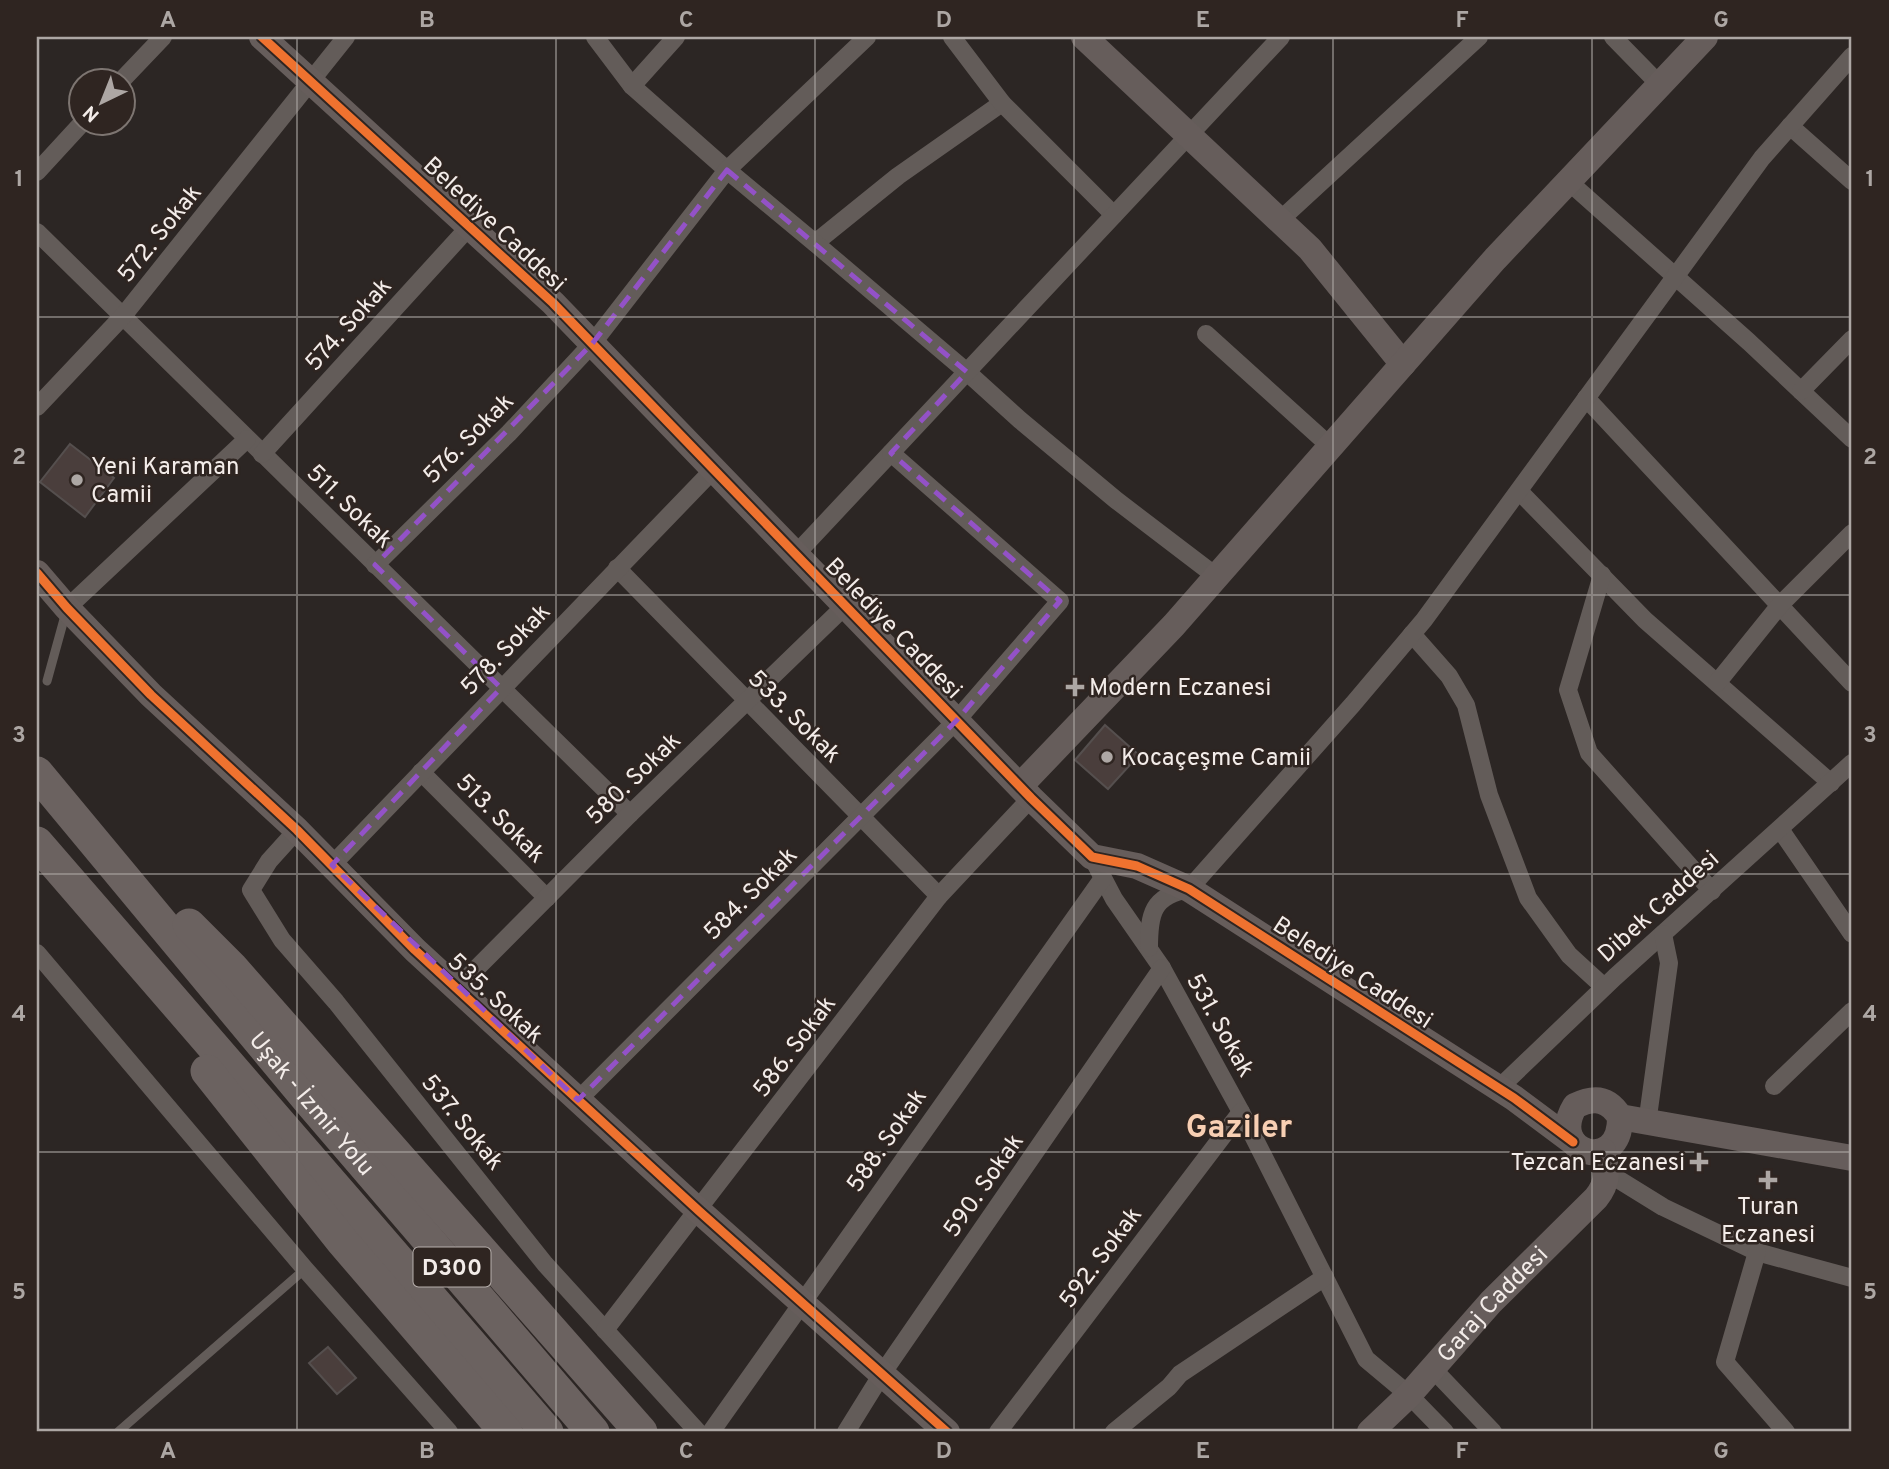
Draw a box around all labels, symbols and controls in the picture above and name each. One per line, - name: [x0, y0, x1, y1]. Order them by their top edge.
- text: A: [160, 7, 176, 36]
- text: B: [419, 7, 435, 36]
- text: C: [679, 7, 693, 36]
- text: D: [936, 7, 952, 36]
- text: E: [1196, 7, 1210, 36]
- text: F: [1455, 7, 1469, 36]
- text: G: [1713, 7, 1729, 36]
- north arrow: [66, 66, 136, 136]
- text: N: [79, 100, 105, 126]
- street label: Belediye Caddesi: [416, 151, 571, 299]
- text: 1: [14, 166, 24, 195]
- text: 1: [1865, 166, 1875, 195]
- street label: 572. Sokak: [112, 179, 209, 289]
- street label: 574. Sokak: [300, 272, 399, 378]
- street label: 576. Sokak: [418, 388, 521, 491]
- text: 2: [12, 444, 26, 473]
- text: 2: [1863, 444, 1877, 473]
- place label: Yeni Karaman Camii: [91, 453, 240, 511]
- street label: 511. Sokak: [299, 459, 398, 556]
- marker: Yeni Karaman Camii: [69, 472, 85, 488]
- street label: Belediye Caddesi: [818, 553, 968, 706]
- street label: 578. Sokak: [455, 598, 558, 703]
- street label: 533. Sokak: [741, 665, 846, 770]
- place label: Modern Eczanesi: [1089, 674, 1271, 704]
- marker: Modern Eczanesi: [1067, 679, 1083, 695]
- text: 3: [12, 722, 26, 751]
- text: 3: [1863, 722, 1877, 751]
- street label: 580. Sokak: [581, 727, 688, 832]
- place label: Kocaçeşme Camii: [1121, 744, 1311, 774]
- marker: Kocaçeşme Camii: [1099, 749, 1115, 765]
- street label: 513. Sokak: [449, 768, 551, 870]
- street label: 584. Sokak: [698, 841, 805, 948]
- street label: Dibek Caddesi: [1592, 845, 1726, 970]
- street label: Belediye Caddesi: [1266, 911, 1438, 1037]
- street label: 535. Sokak: [440, 948, 549, 1051]
- street label: 531. Sokak: [1178, 969, 1260, 1083]
- street label: 586. Sokak: [748, 990, 844, 1104]
- text: 4: [12, 1001, 26, 1030]
- text: 4: [1863, 1001, 1877, 1030]
- street label: Uşak - İzmir Yolu: [241, 1027, 380, 1183]
- street label: 537. Sokak: [414, 1069, 509, 1177]
- street label: 588. Sokak: [841, 1083, 934, 1199]
- district label: Gaziler: [1186, 1109, 1292, 1149]
- street label: 590. Sokak: [938, 1128, 1031, 1244]
- place label: Tezcan Eczanesi: [1511, 1149, 1685, 1179]
- marker: Tezcan Eczanesi: [1691, 1154, 1707, 1170]
- marker: Turan Eczanesi: [1760, 1172, 1776, 1188]
- place label: Turan Eczanesi: [1721, 1193, 1815, 1251]
- street label: 592. Sokak: [1054, 1201, 1150, 1315]
- street label: Garaj Caddesi: [1431, 1241, 1555, 1370]
- road number: D300: [414, 1248, 490, 1286]
- text: 5: [12, 1279, 26, 1308]
- text: 5: [1863, 1279, 1877, 1308]
- text: A: [160, 1438, 176, 1467]
- text: B: [419, 1438, 435, 1467]
- text: C: [679, 1438, 693, 1467]
- text: D: [936, 1438, 952, 1467]
- text: E: [1196, 1438, 1210, 1467]
- text: F: [1455, 1438, 1469, 1467]
- text: G: [1713, 1438, 1729, 1467]

